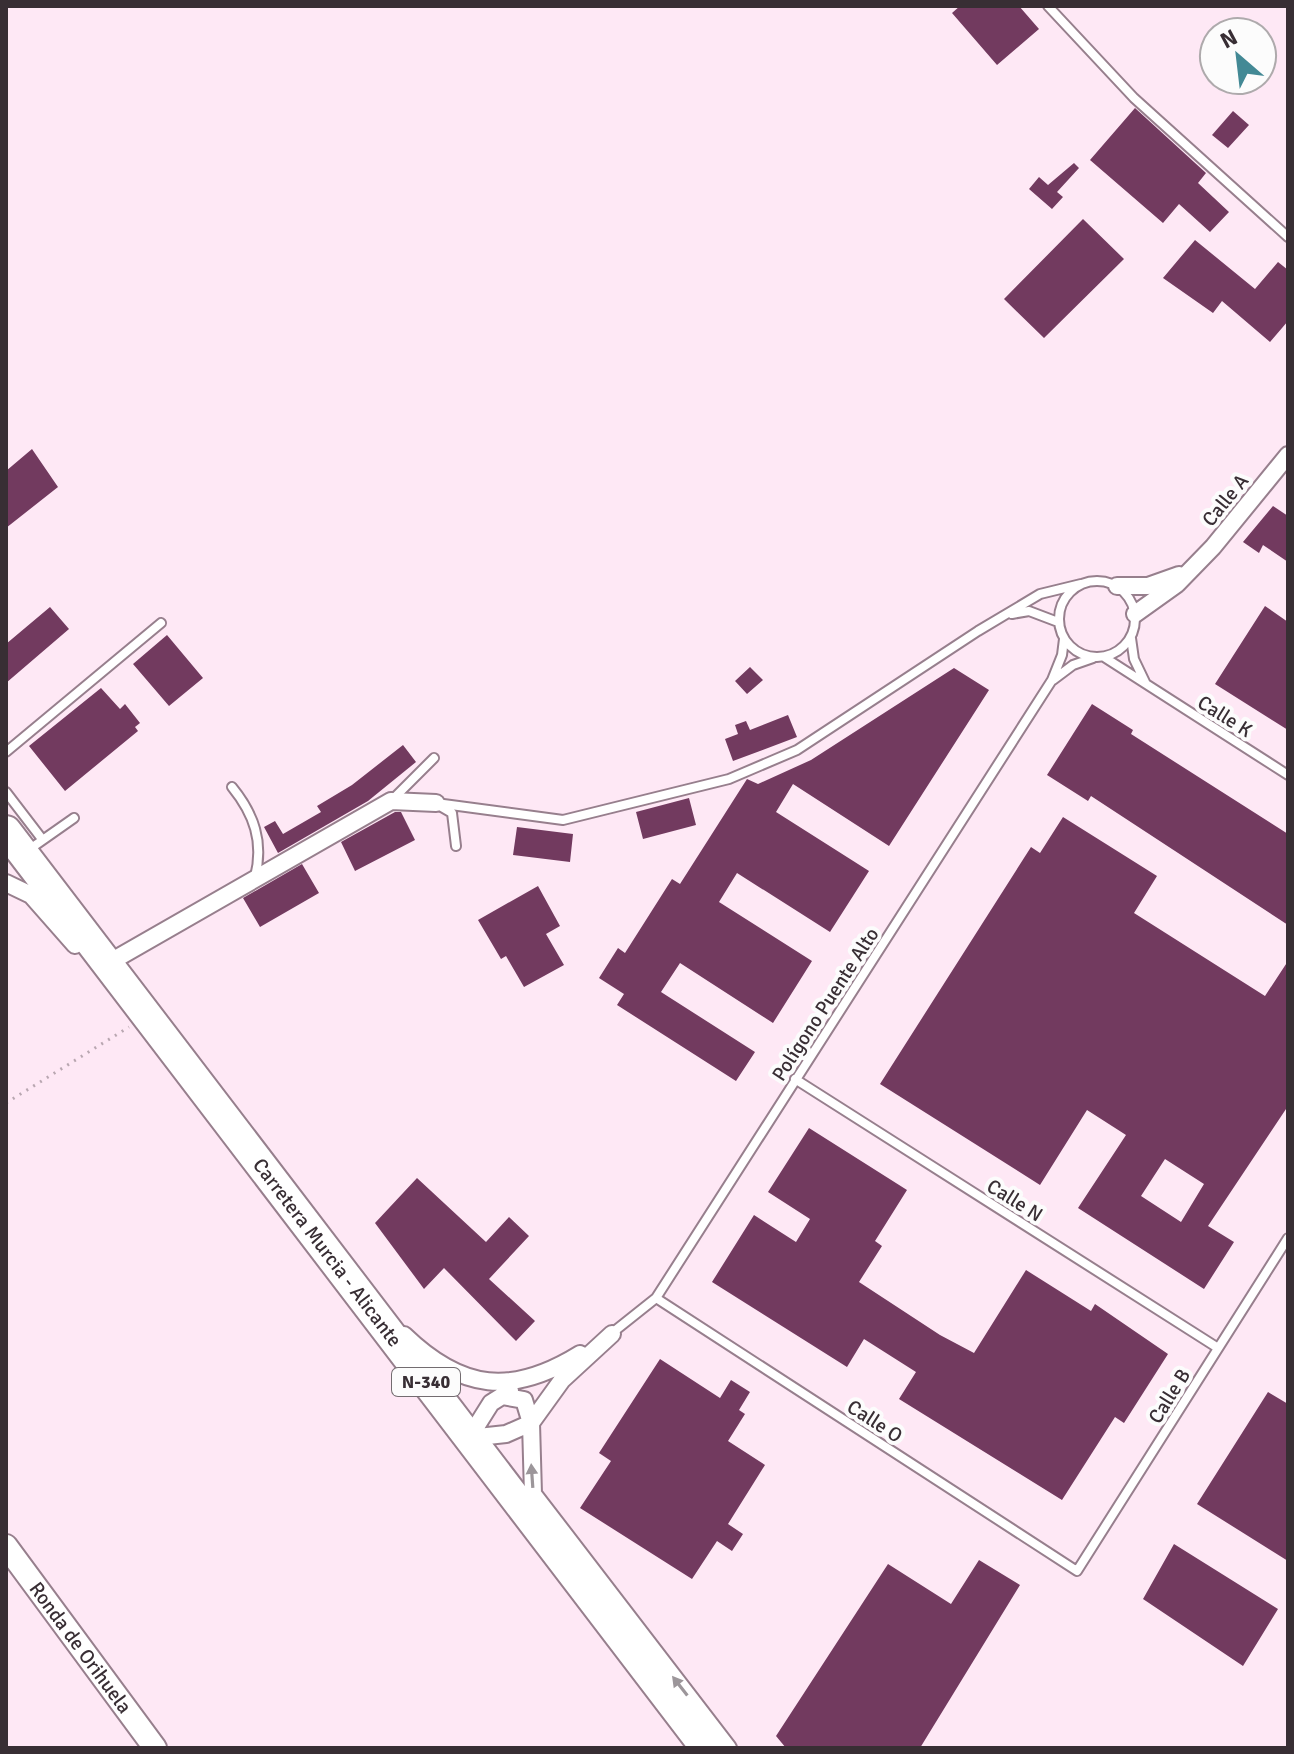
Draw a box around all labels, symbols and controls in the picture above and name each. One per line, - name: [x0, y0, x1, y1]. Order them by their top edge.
- north arrow: [1198, 16, 1278, 96]
- text: N: [1216, 23, 1242, 54]
- street label: Calle A: [1197, 469, 1254, 532]
- street label: Calle K: [1193, 690, 1257, 743]
- street label: Polígono Puente Alto: [766, 923, 884, 1086]
- street label: Carretera Murcia - Alicante: [247, 1153, 407, 1352]
- street label: Calle N: [982, 1174, 1047, 1227]
- street label: Calle B: [1143, 1364, 1196, 1428]
- road number: N-340: [392, 1368, 460, 1396]
- street label: Calle O: [842, 1394, 907, 1449]
- one-way arrow: [525, 1463, 538, 1488]
- street label: Ronda de Orihuela: [24, 1577, 137, 1718]
- one-way arrow: [673, 1676, 689, 1696]

